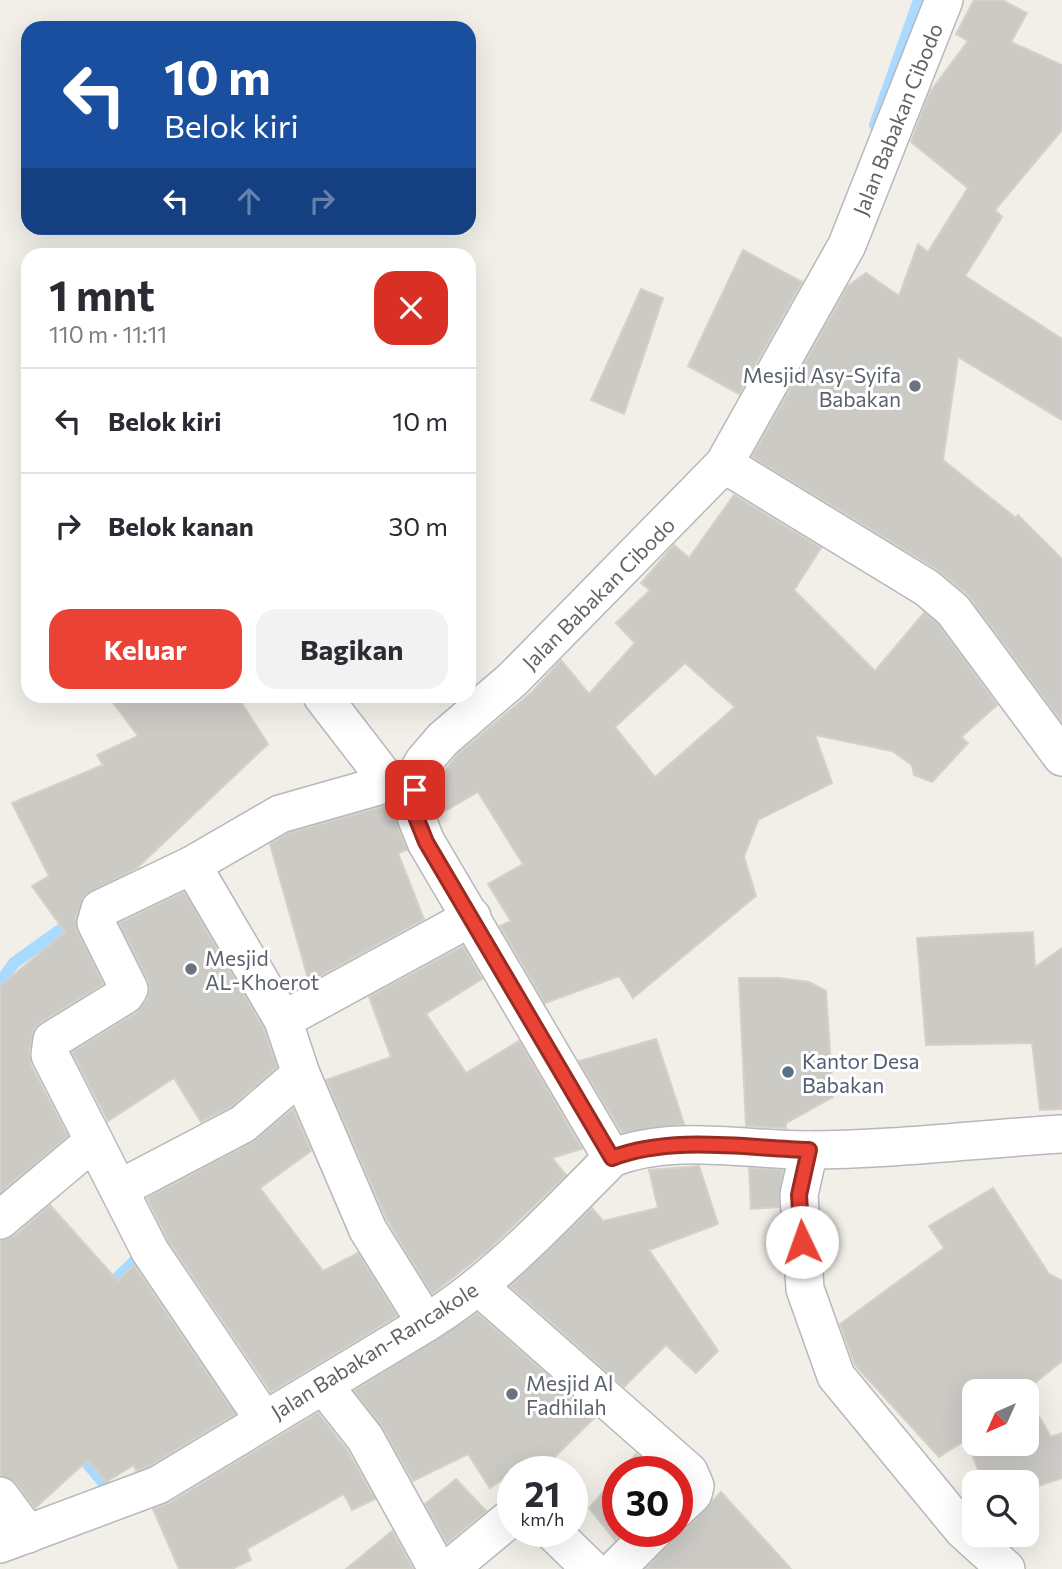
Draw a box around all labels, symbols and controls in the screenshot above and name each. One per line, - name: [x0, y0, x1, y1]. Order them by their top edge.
- street label: Jalan Babakan Cibodo: [847, 19, 947, 219]
- text: 10 m: [164, 45, 271, 105]
- icon: left: [49, 49, 140, 140]
- text: Belok kiri: [164, 105, 299, 145]
- icon: left: [157, 182, 195, 220]
- icon: ahead: [230, 182, 268, 220]
- icon: right: [303, 182, 341, 220]
- text: 1 mnt: [49, 268, 155, 320]
- button: close: [374, 271, 448, 345]
- text: 110 m · 11:11: [49, 320, 167, 348]
- place label: Mesjid Asy-Syifa Babakan: [743, 362, 901, 411]
- marker: Mesjid Asy-Syifa Babakan: [907, 378, 923, 394]
- icon: left: [49, 402, 87, 440]
- text: Belok kiri: [108, 405, 222, 436]
- text: 10 m: [392, 405, 448, 436]
- icon: right: [49, 507, 87, 545]
- text: Belok kanan: [108, 510, 254, 541]
- text: 30 m: [389, 510, 448, 541]
- street label: Jalan Babakan Cibodo: [517, 512, 679, 674]
- button: Keluar: [49, 609, 242, 689]
- button: Bagikan: [256, 609, 448, 689]
- pin: [385, 760, 445, 820]
- icon: arrive: [396, 771, 434, 809]
- place label: Mesjid AL-Khoerot: [205, 945, 319, 994]
- marker: Mesjid AL-Khoerot: [183, 961, 199, 977]
- place label: Kantor Desa Babakan: [802, 1048, 920, 1097]
- marker: Kantor Desa Babakan: [780, 1064, 796, 1080]
- position arrow: [765, 1205, 839, 1279]
- street label: Jalan Babakan-Rancakole: [266, 1276, 482, 1424]
- place label: Mesjid Al Fadhilah: [526, 1370, 613, 1419]
- north arrow: [962, 1379, 1040, 1456]
- map controls: [962, 1379, 1039, 1547]
- marker: Mesjid Al Fadhilah: [504, 1386, 520, 1402]
- speed limit sign: 30: [602, 1456, 693, 1547]
- button: search: [962, 1470, 1039, 1547]
- text: 21: [525, 1471, 560, 1514]
- text: km/h: [521, 1508, 564, 1530]

